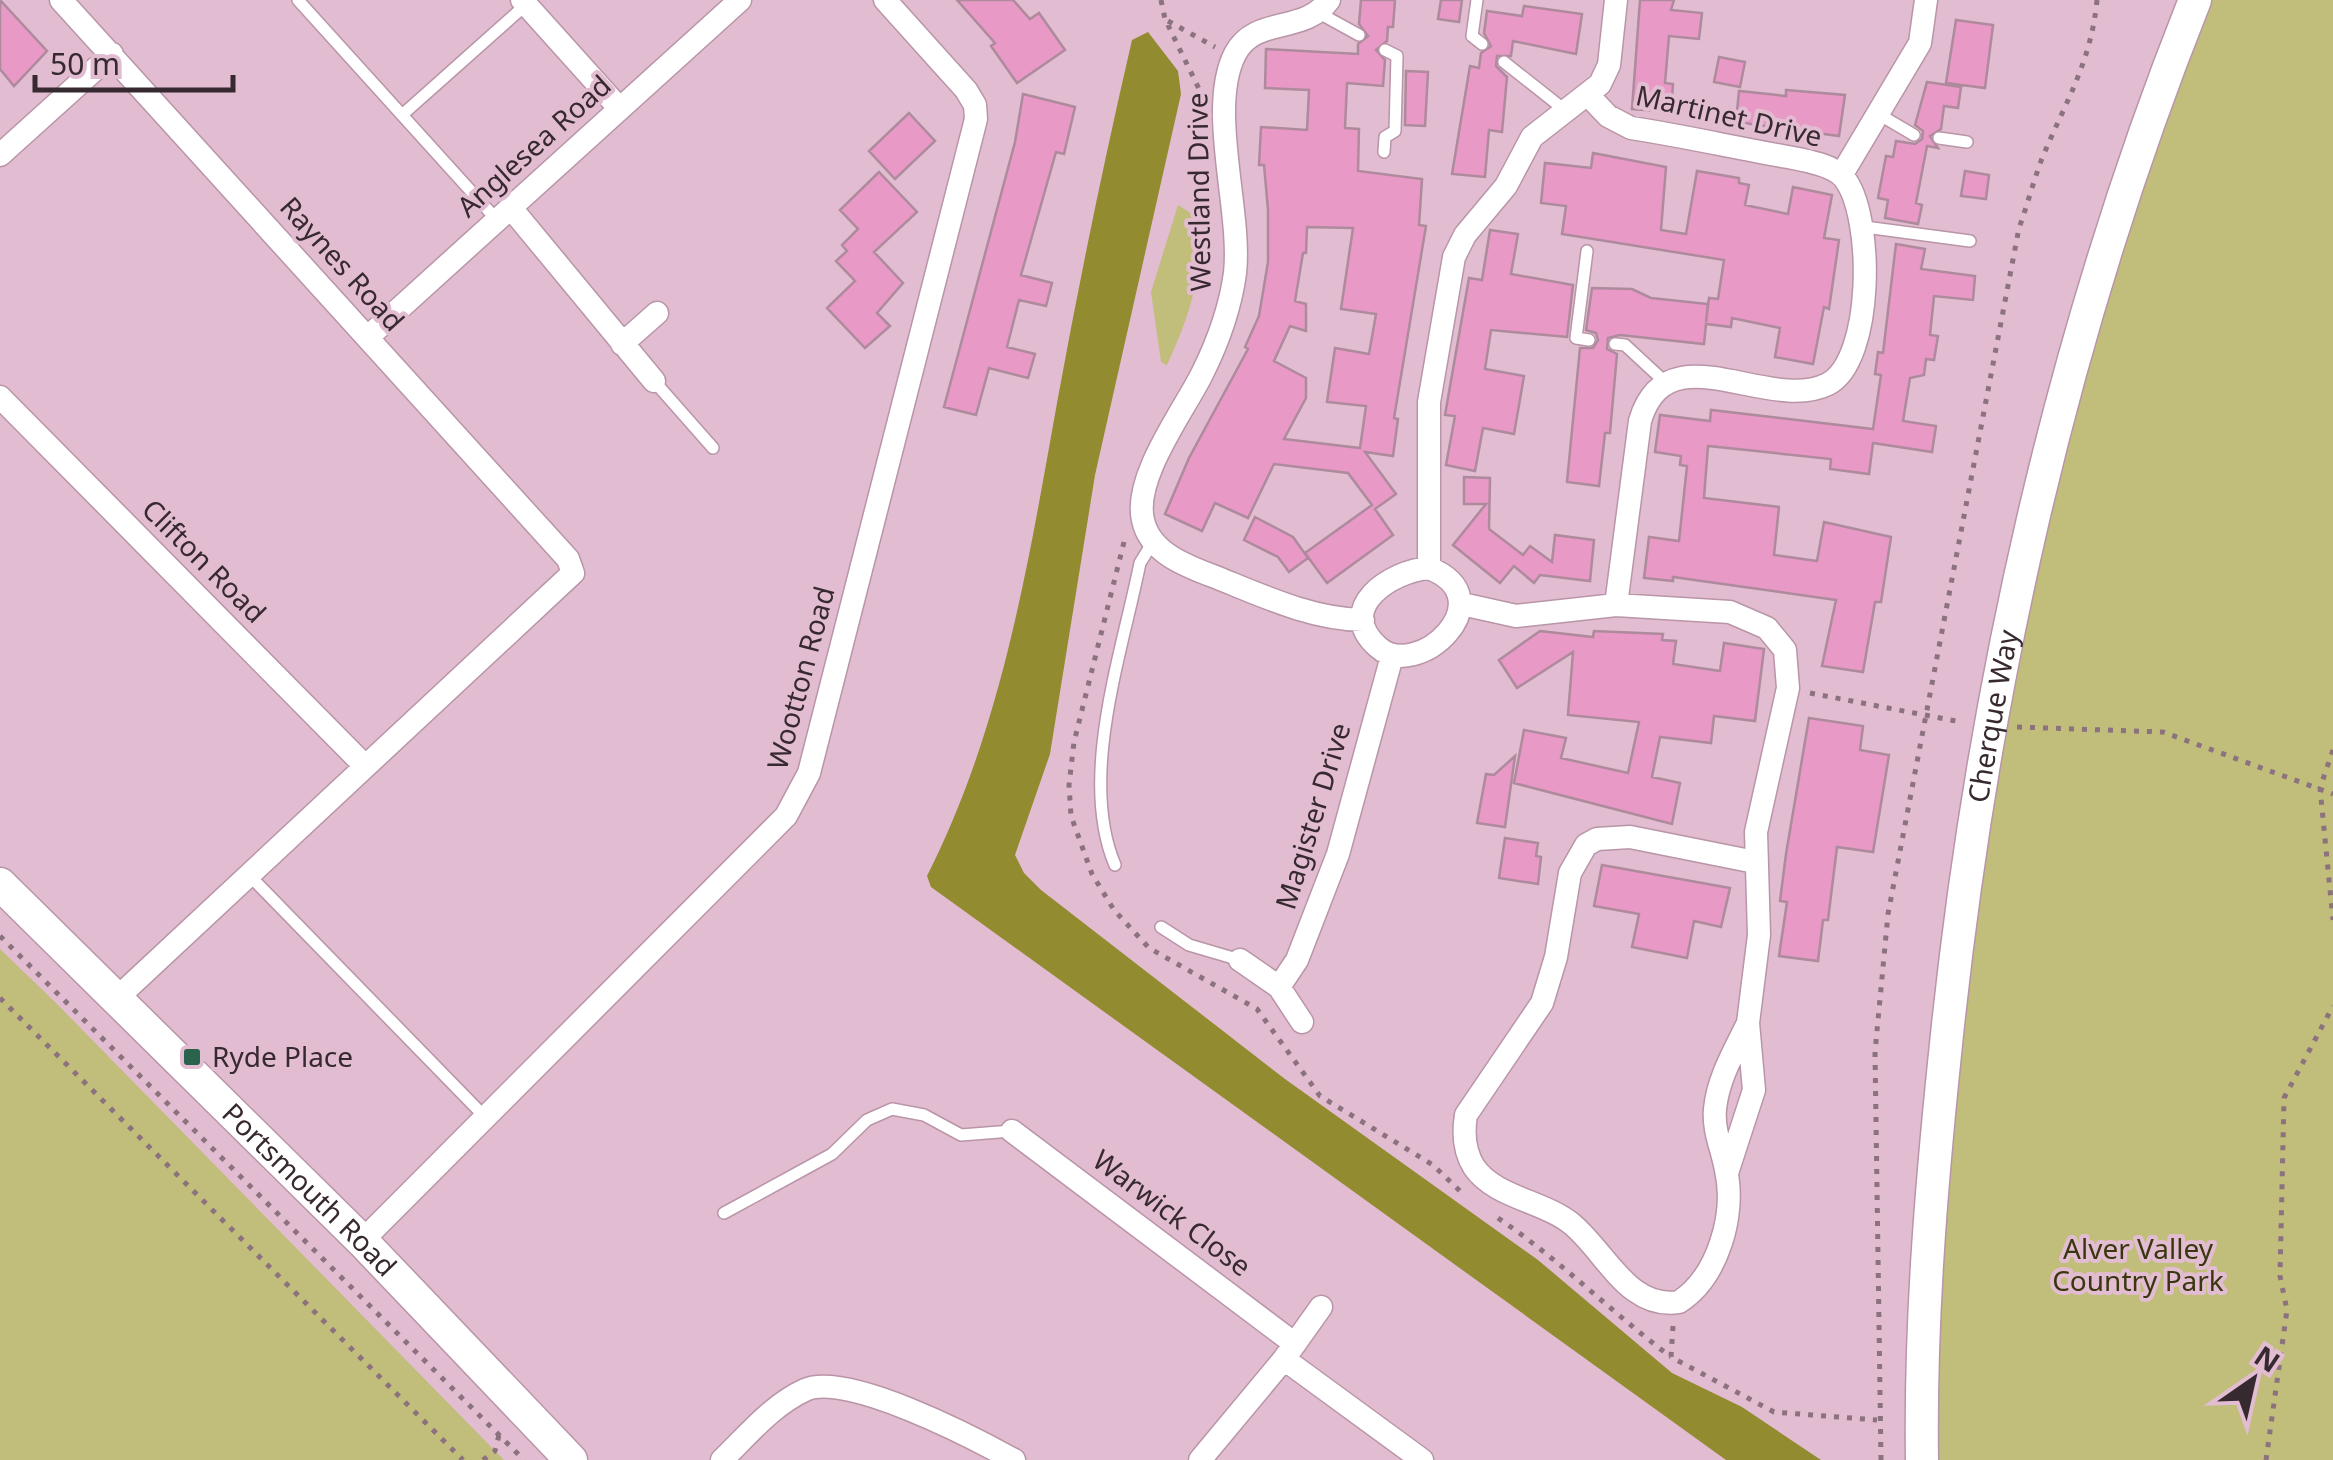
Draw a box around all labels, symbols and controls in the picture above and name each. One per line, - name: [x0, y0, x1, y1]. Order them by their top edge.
- scale bar: [35, 30, 232, 92]
- text: 50 m: [50, 43, 120, 84]
- street label: Anglesea Road: [448, 66, 618, 225]
- street label: Martinet Drive: [1633, 75, 1826, 155]
- street label: Westland Drive: [1177, 92, 1219, 292]
- street label: Raynes Road: [272, 188, 413, 339]
- street label: Clifton Road: [134, 490, 275, 631]
- street label: Wootton Road: [757, 582, 843, 774]
- street label: Cherque Way: [1958, 626, 2027, 805]
- street label: Magister Drive: [1266, 718, 1358, 914]
- place label: Ryde Place: [212, 1037, 353, 1075]
- marker: Ryde Place: [181, 1046, 203, 1068]
- street label: Portsmouth Road: [215, 1094, 406, 1284]
- street label: Warwick Close: [1086, 1140, 1259, 1284]
- park label: Alver Valley Country Park: [2052, 1229, 2224, 1299]
- north arrow: [2203, 1330, 2303, 1430]
- text: N: [2247, 1336, 2288, 1381]

